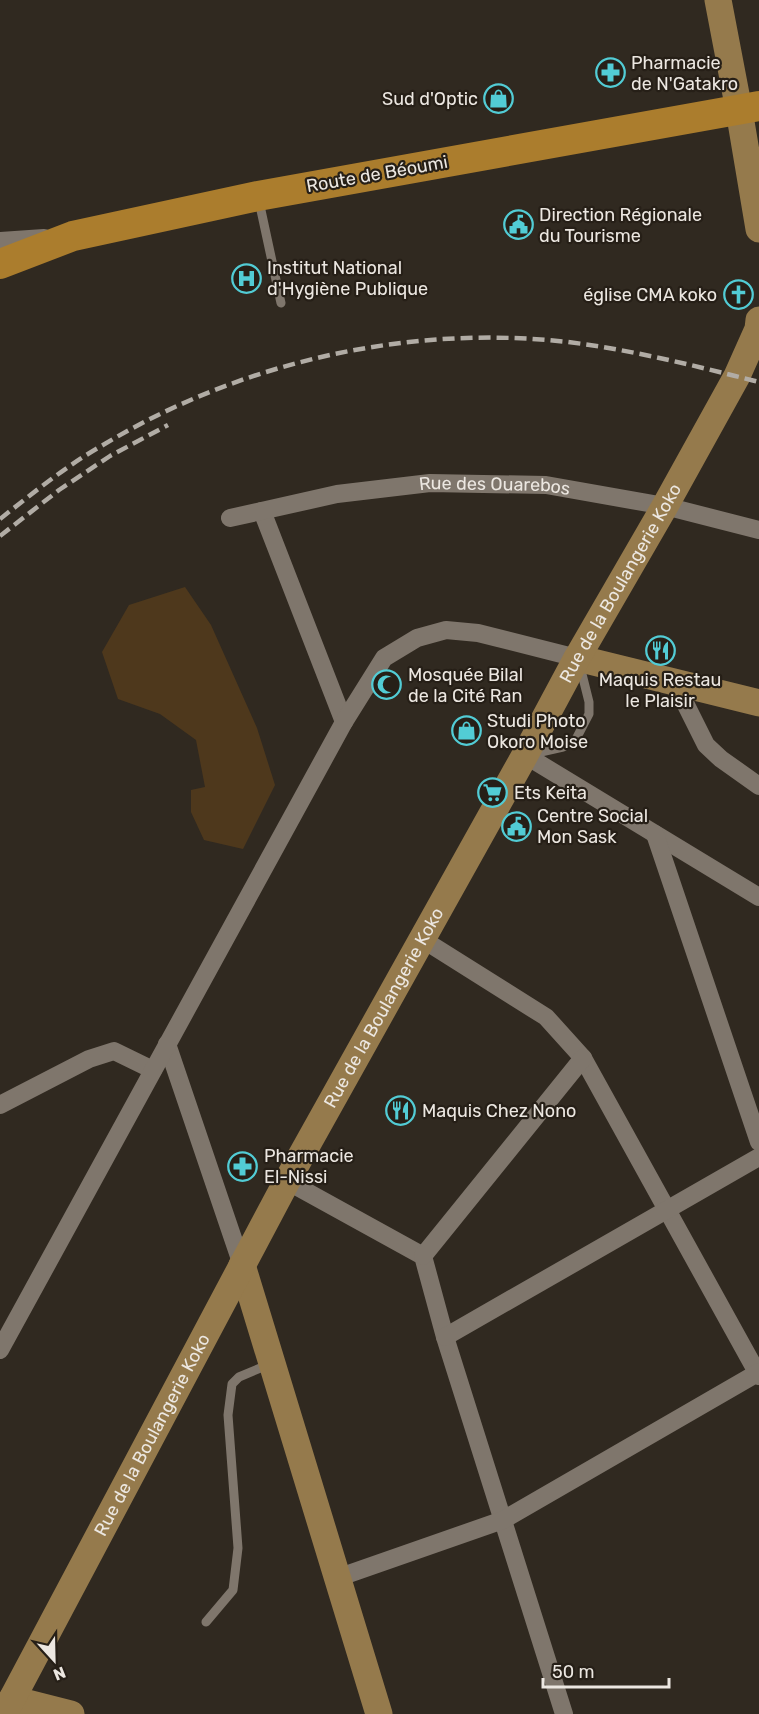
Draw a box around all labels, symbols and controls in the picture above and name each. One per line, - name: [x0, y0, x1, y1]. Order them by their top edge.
- place label: Pharmacie de N'Gatakro: [631, 52, 738, 95]
- pharmacy icon: Pharmacie de N'Gatakro: [594, 57, 626, 89]
- shop icon: Sud d'Optic: [483, 83, 515, 115]
- place label: Sud d'Optic: [382, 88, 478, 110]
- street label: Route de Béoumi: [305, 151, 449, 197]
- place label: Direction Régionale du Tourisme: [539, 204, 702, 247]
- public building icon: Direction Régionale du Tourisme: [502, 209, 534, 241]
- place label: Institut National d'Hygiène Publique: [267, 257, 428, 300]
- hospital icon: Institut National d'Hygiène Publique: [230, 262, 262, 294]
- church icon: église CMA koko: [722, 279, 754, 311]
- place label: église CMA koko: [583, 284, 717, 306]
- street label: Rue des Ouarebos: [418, 472, 572, 500]
- street label: Rue de la Boulangerie Koko: [555, 480, 686, 687]
- restaurant icon: Maquis Restau le Plaisir: [644, 635, 676, 667]
- place label: Mosquée Bilal de la Cité Ran: [408, 664, 523, 707]
- mosque icon: Mosquée Bilal de la Cité Ran: [371, 669, 403, 701]
- place label: Maquis Restau le Plaisir: [599, 669, 721, 712]
- place label: Studi Photo Okoro Moise: [487, 710, 588, 753]
- shop icon: Studi Photo Okoro Moise: [450, 715, 482, 747]
- supermarket icon: Ets Keita: [477, 777, 509, 809]
- place label: Ets Keita: [514, 782, 587, 804]
- place label: Centre Social Mon Sask: [537, 805, 648, 848]
- public building icon: Centre Social Mon Sask: [500, 810, 532, 842]
- street label: Rue de la Boulangerie Koko: [319, 904, 449, 1112]
- restaurant icon: Maquis Chez Nono: [385, 1095, 417, 1127]
- place label: Maquis Chez Nono: [422, 1100, 576, 1122]
- place label: Pharmacie El-Nissi: [264, 1145, 354, 1188]
- pharmacy icon: Pharmacie El-Nissi: [227, 1150, 259, 1182]
- street label: Rue de la Boulangerie Koko: [89, 1330, 215, 1540]
- north arrow: [24, 1630, 84, 1690]
- scale bar: [543, 1651, 669, 1689]
- text: 50 m: [552, 1661, 595, 1683]
- text: N: [51, 1662, 68, 1684]

